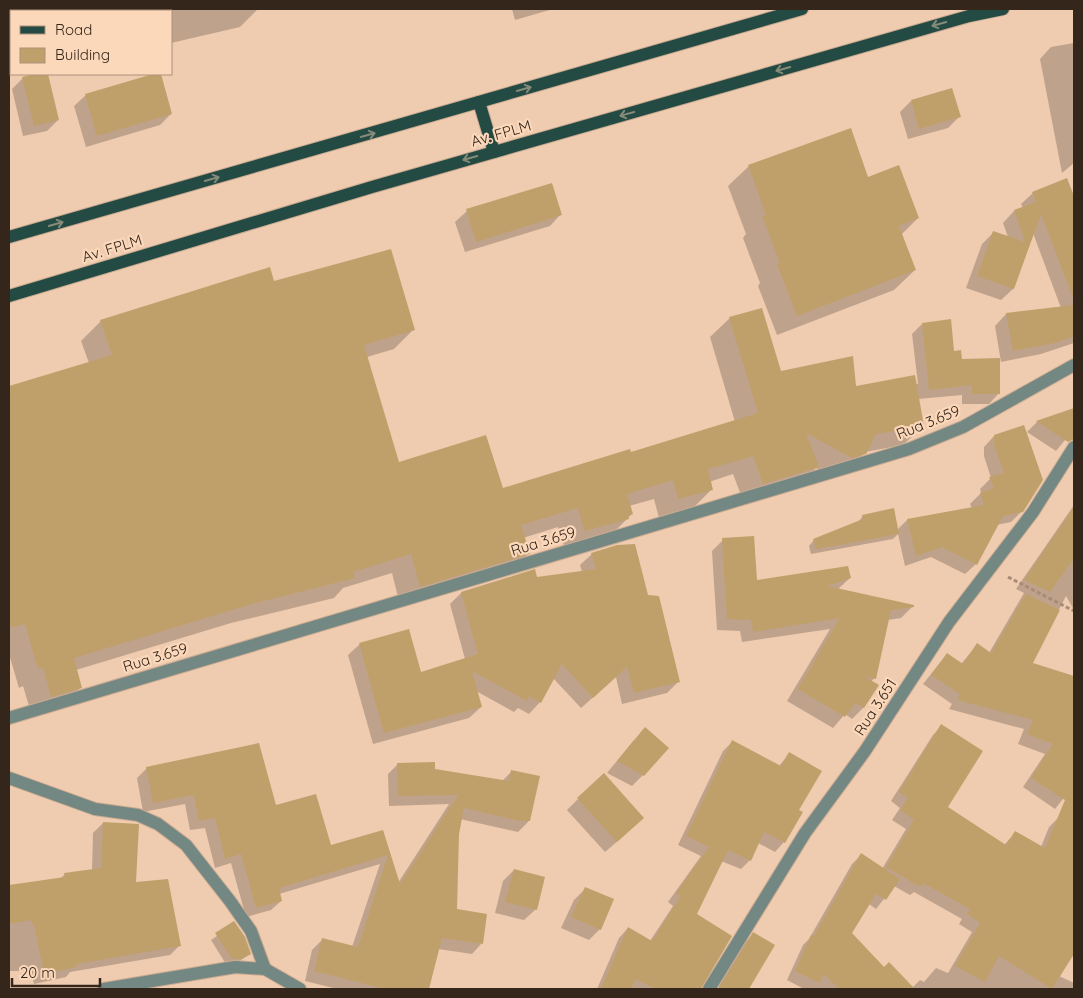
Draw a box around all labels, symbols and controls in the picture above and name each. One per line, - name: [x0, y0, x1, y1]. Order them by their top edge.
- legend: [10, 10, 172, 75]
- text: Road: [55, 20, 92, 39]
- one-way arrow: [931, 20, 947, 30]
- text: Building: [55, 45, 110, 64]
- one-way arrow: [775, 65, 791, 75]
- one-way arrow: [516, 84, 532, 94]
- one-way arrow: [619, 110, 635, 119]
- street label: Av. FPLM: [469, 115, 533, 151]
- one-way arrow: [360, 129, 376, 139]
- one-way arrow: [463, 154, 479, 164]
- one-way arrow: [203, 174, 219, 184]
- one-way arrow: [47, 218, 63, 228]
- street label: Av. FPLM: [80, 230, 144, 266]
- street label: Rua 3.659: [893, 401, 963, 443]
- street label: Rua 3.659: [508, 522, 578, 560]
- street label: Rua 3.659: [120, 638, 190, 676]
- street label: Rua 3.651: [850, 675, 900, 739]
- scale bar: [12, 956, 100, 988]
- text: 20 m: [20, 963, 55, 982]

